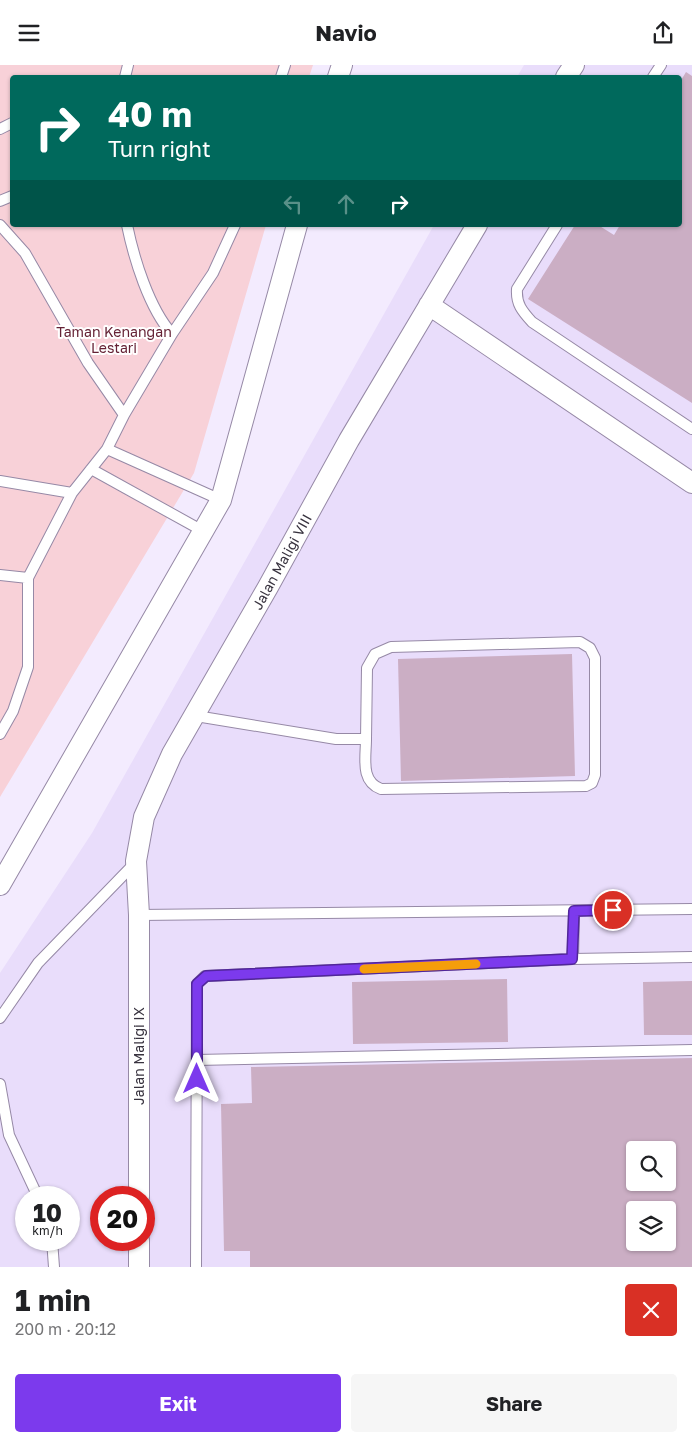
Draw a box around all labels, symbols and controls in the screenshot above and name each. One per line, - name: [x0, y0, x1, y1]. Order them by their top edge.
- icon: menu: [15, 19, 43, 47]
- text: Navio: [315, 19, 377, 46]
- icon: share: [649, 19, 677, 47]
- text: 40 m: [108, 93, 192, 135]
- icon: right: [25, 95, 90, 160]
- text: Turn right: [108, 135, 211, 162]
- icon: left: [279, 190, 307, 218]
- icon: ahead: [332, 190, 360, 218]
- icon: right: [385, 190, 413, 218]
- park label: Taman Kenangan Lestari: [56, 323, 172, 356]
- street label: Jalan Maligi VIII: [248, 511, 315, 613]
- pin: [592, 889, 634, 931]
- icon: arrive: [599, 896, 627, 924]
- street label: Jalan Maligi IX: [130, 1007, 147, 1105]
- position arrow: [170, 1052, 222, 1104]
- map controls: [626, 1141, 676, 1251]
- button: search: [626, 1141, 676, 1191]
- speed limit sign: 20: [90, 1186, 155, 1251]
- text: 10: [33, 1197, 62, 1228]
- button: layers: [626, 1201, 676, 1251]
- text: km/h: [32, 1223, 63, 1238]
- text: 1 min: [15, 1282, 91, 1318]
- button: close: [625, 1284, 677, 1336]
- text: 200 m · 20:12: [15, 1319, 116, 1339]
- button: Exit: [15, 1374, 341, 1432]
- button: Share: [351, 1374, 677, 1432]

